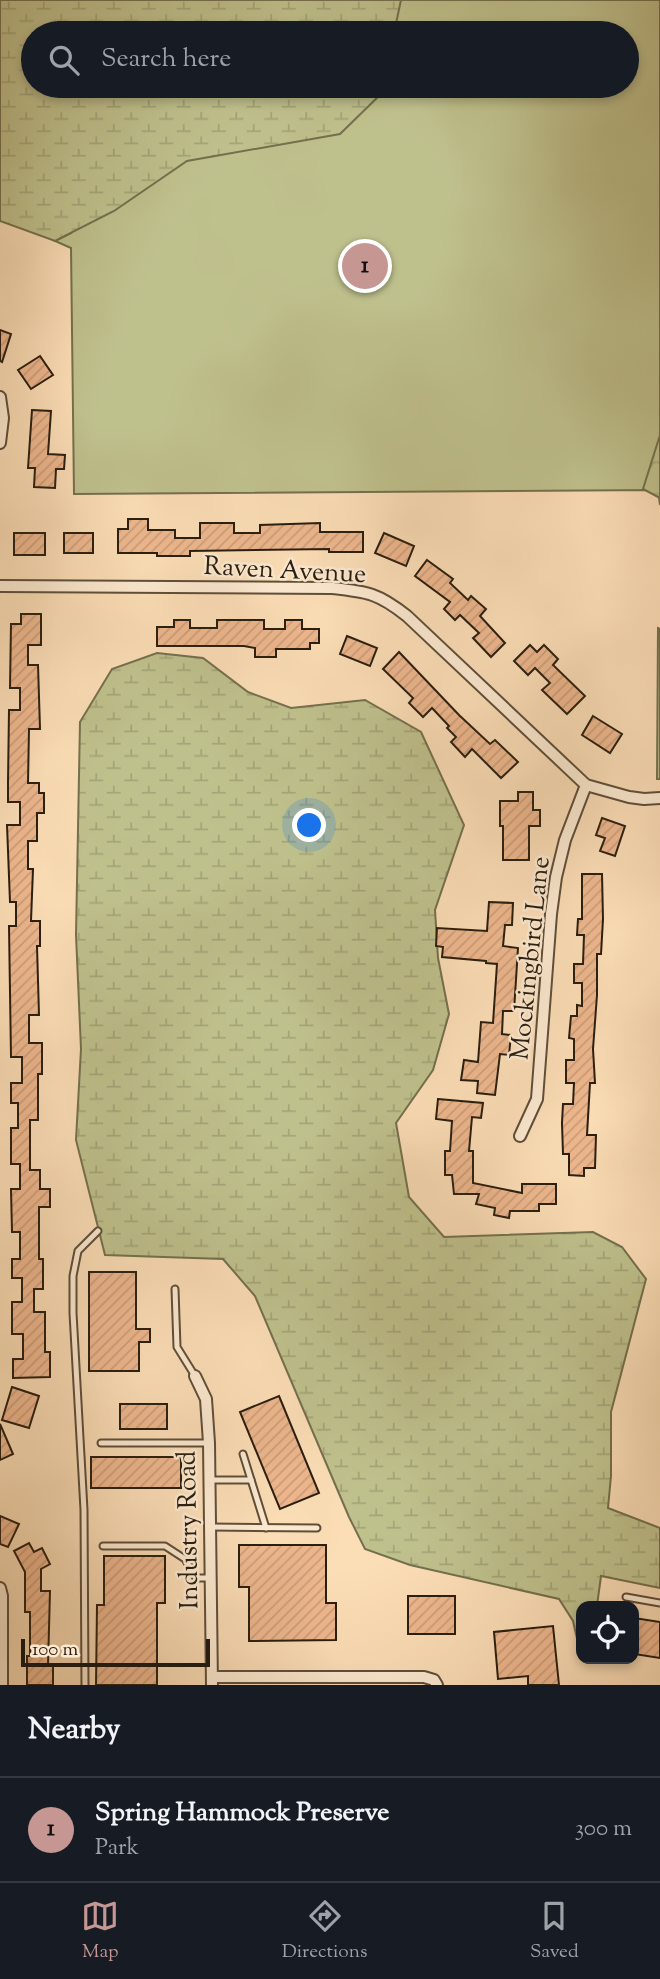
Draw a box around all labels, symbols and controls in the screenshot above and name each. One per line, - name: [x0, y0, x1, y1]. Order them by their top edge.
- search box: [21, 21, 639, 98]
- icon: search: [45, 41, 83, 79]
- text: Search here: [101, 41, 231, 78]
- pin: 1: [342, 240, 388, 292]
- street label: Raven Avenue: [202, 549, 367, 594]
- your location: [292, 808, 326, 842]
- street label: Mockingbird Lane: [502, 854, 561, 1062]
- street label: Industry Road: [170, 1450, 209, 1610]
- map controls: [576, 1601, 639, 1664]
- button: locate: [576, 1601, 639, 1664]
- scale bar: [21, 1636, 210, 1668]
- text: 100 m: [32, 1637, 78, 1664]
- text: Nearby: [28, 1709, 120, 1752]
- text: Spring Hammock Preserve: [95, 1795, 389, 1832]
- text: 1: [47, 1813, 55, 1846]
- text: 300 m: [575, 1813, 632, 1846]
- text: Park: [95, 1832, 139, 1865]
- tab: Map: [81, 1897, 119, 1966]
- tab: Directions: [282, 1897, 367, 1966]
- tab: Saved: [530, 1897, 579, 1966]

